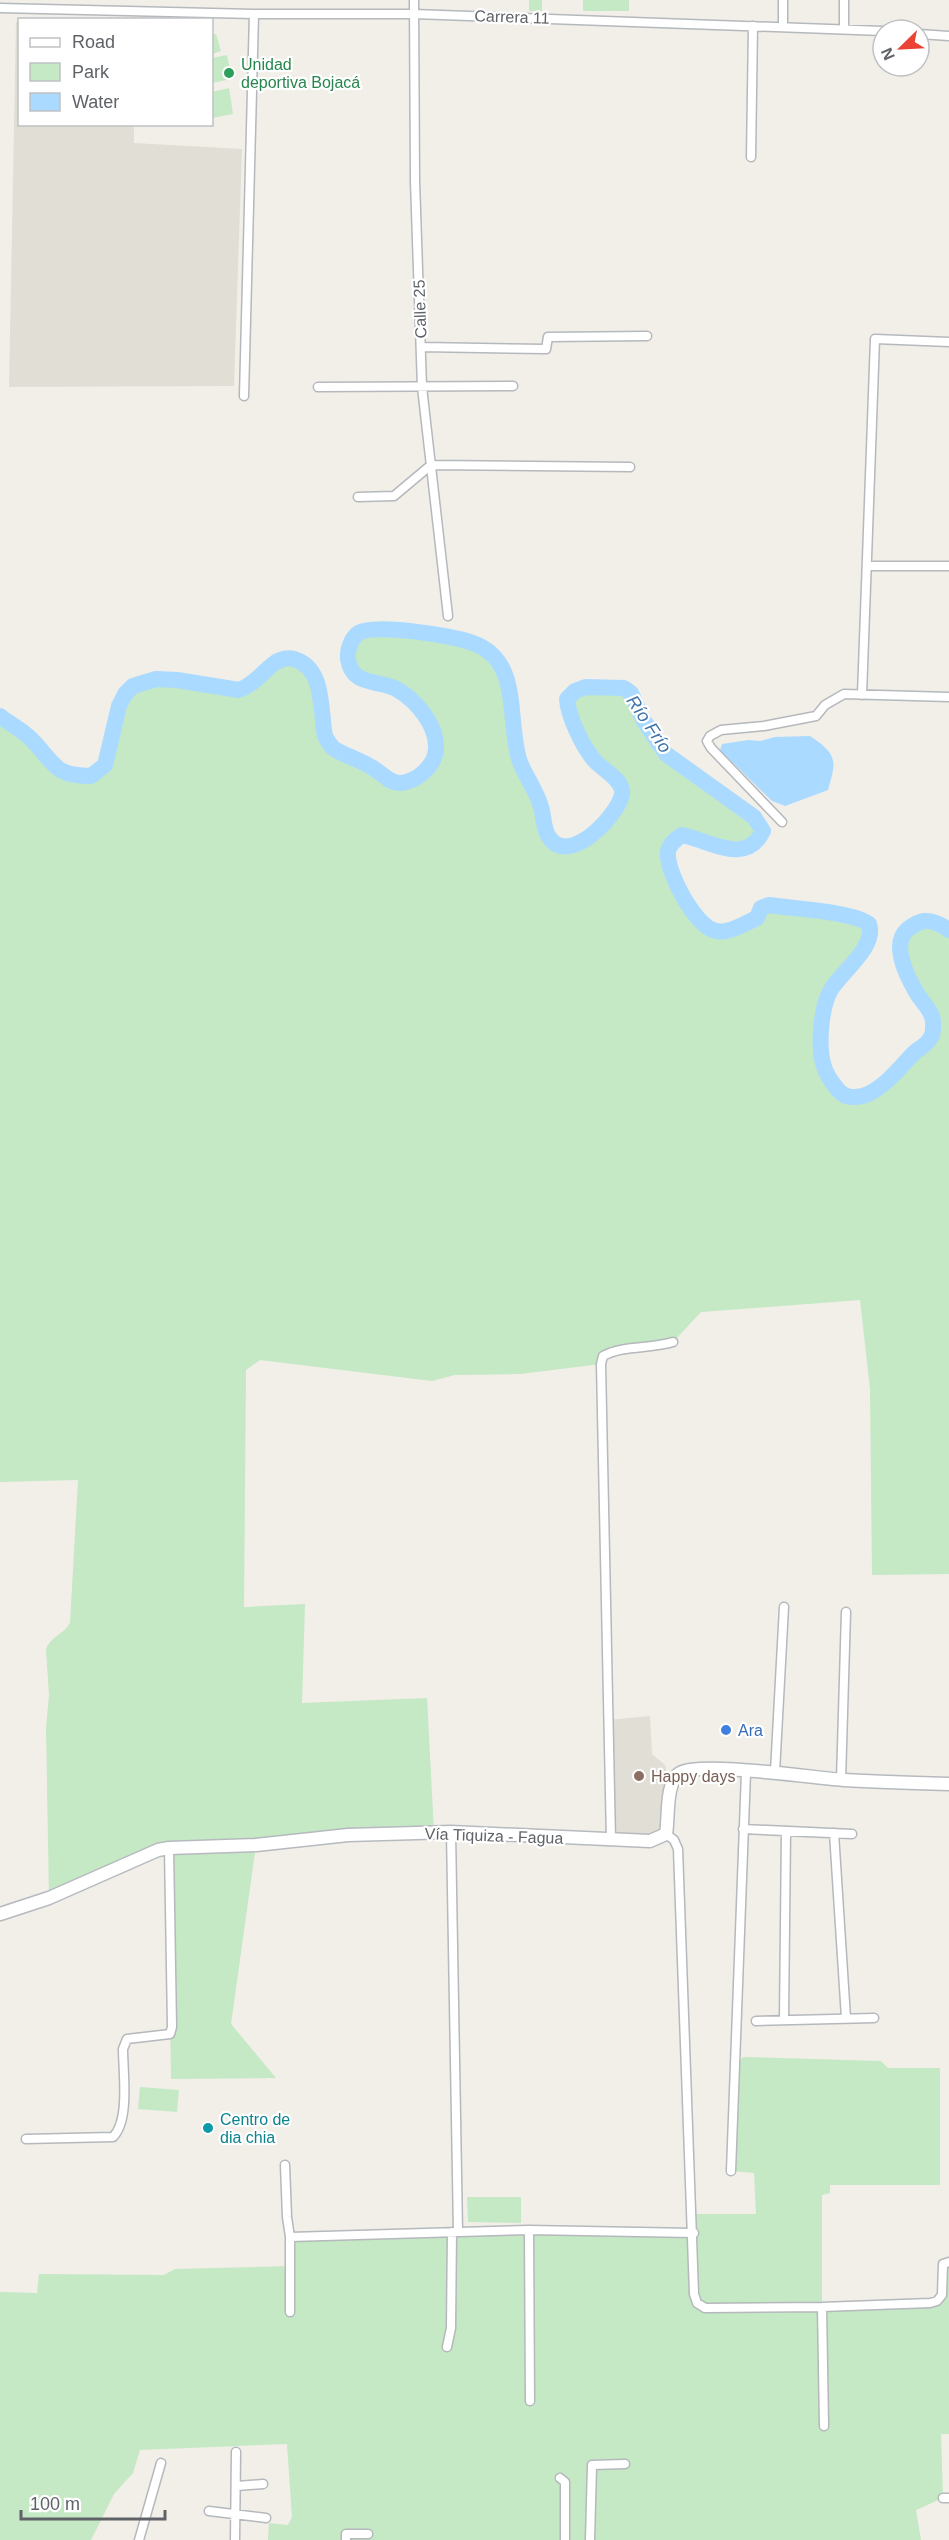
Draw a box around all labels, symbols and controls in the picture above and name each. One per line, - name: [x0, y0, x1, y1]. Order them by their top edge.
- street label: Carrera 11: [474, 7, 550, 27]
- legend: [18, 18, 213, 126]
- north arrow: [871, 18, 931, 78]
- text: Road: [72, 32, 115, 52]
- text: N: [878, 45, 898, 63]
- place label: Unidad deportiva Bojacá: [241, 56, 360, 91]
- text: Park: [72, 62, 110, 82]
- marker: Unidad deportiva Bojacá: [222, 66, 236, 80]
- text: Water: [72, 92, 119, 112]
- street label: Calle 25: [410, 279, 430, 339]
- water label: Río Frío: [623, 691, 675, 757]
- place label: Ara: [738, 1722, 763, 1739]
- marker: Ara: [719, 1723, 733, 1737]
- place label: Happy days: [651, 1768, 736, 1785]
- marker: Happy days: [632, 1769, 646, 1783]
- street label: Vía Tiquiza - Fagua: [424, 1825, 564, 1847]
- place label: Centro de dia chia: [220, 2111, 290, 2146]
- marker: Centro de dia chia: [201, 2121, 215, 2135]
- scale bar: [21, 2483, 165, 2521]
- text: 100 m: [30, 2494, 80, 2514]

